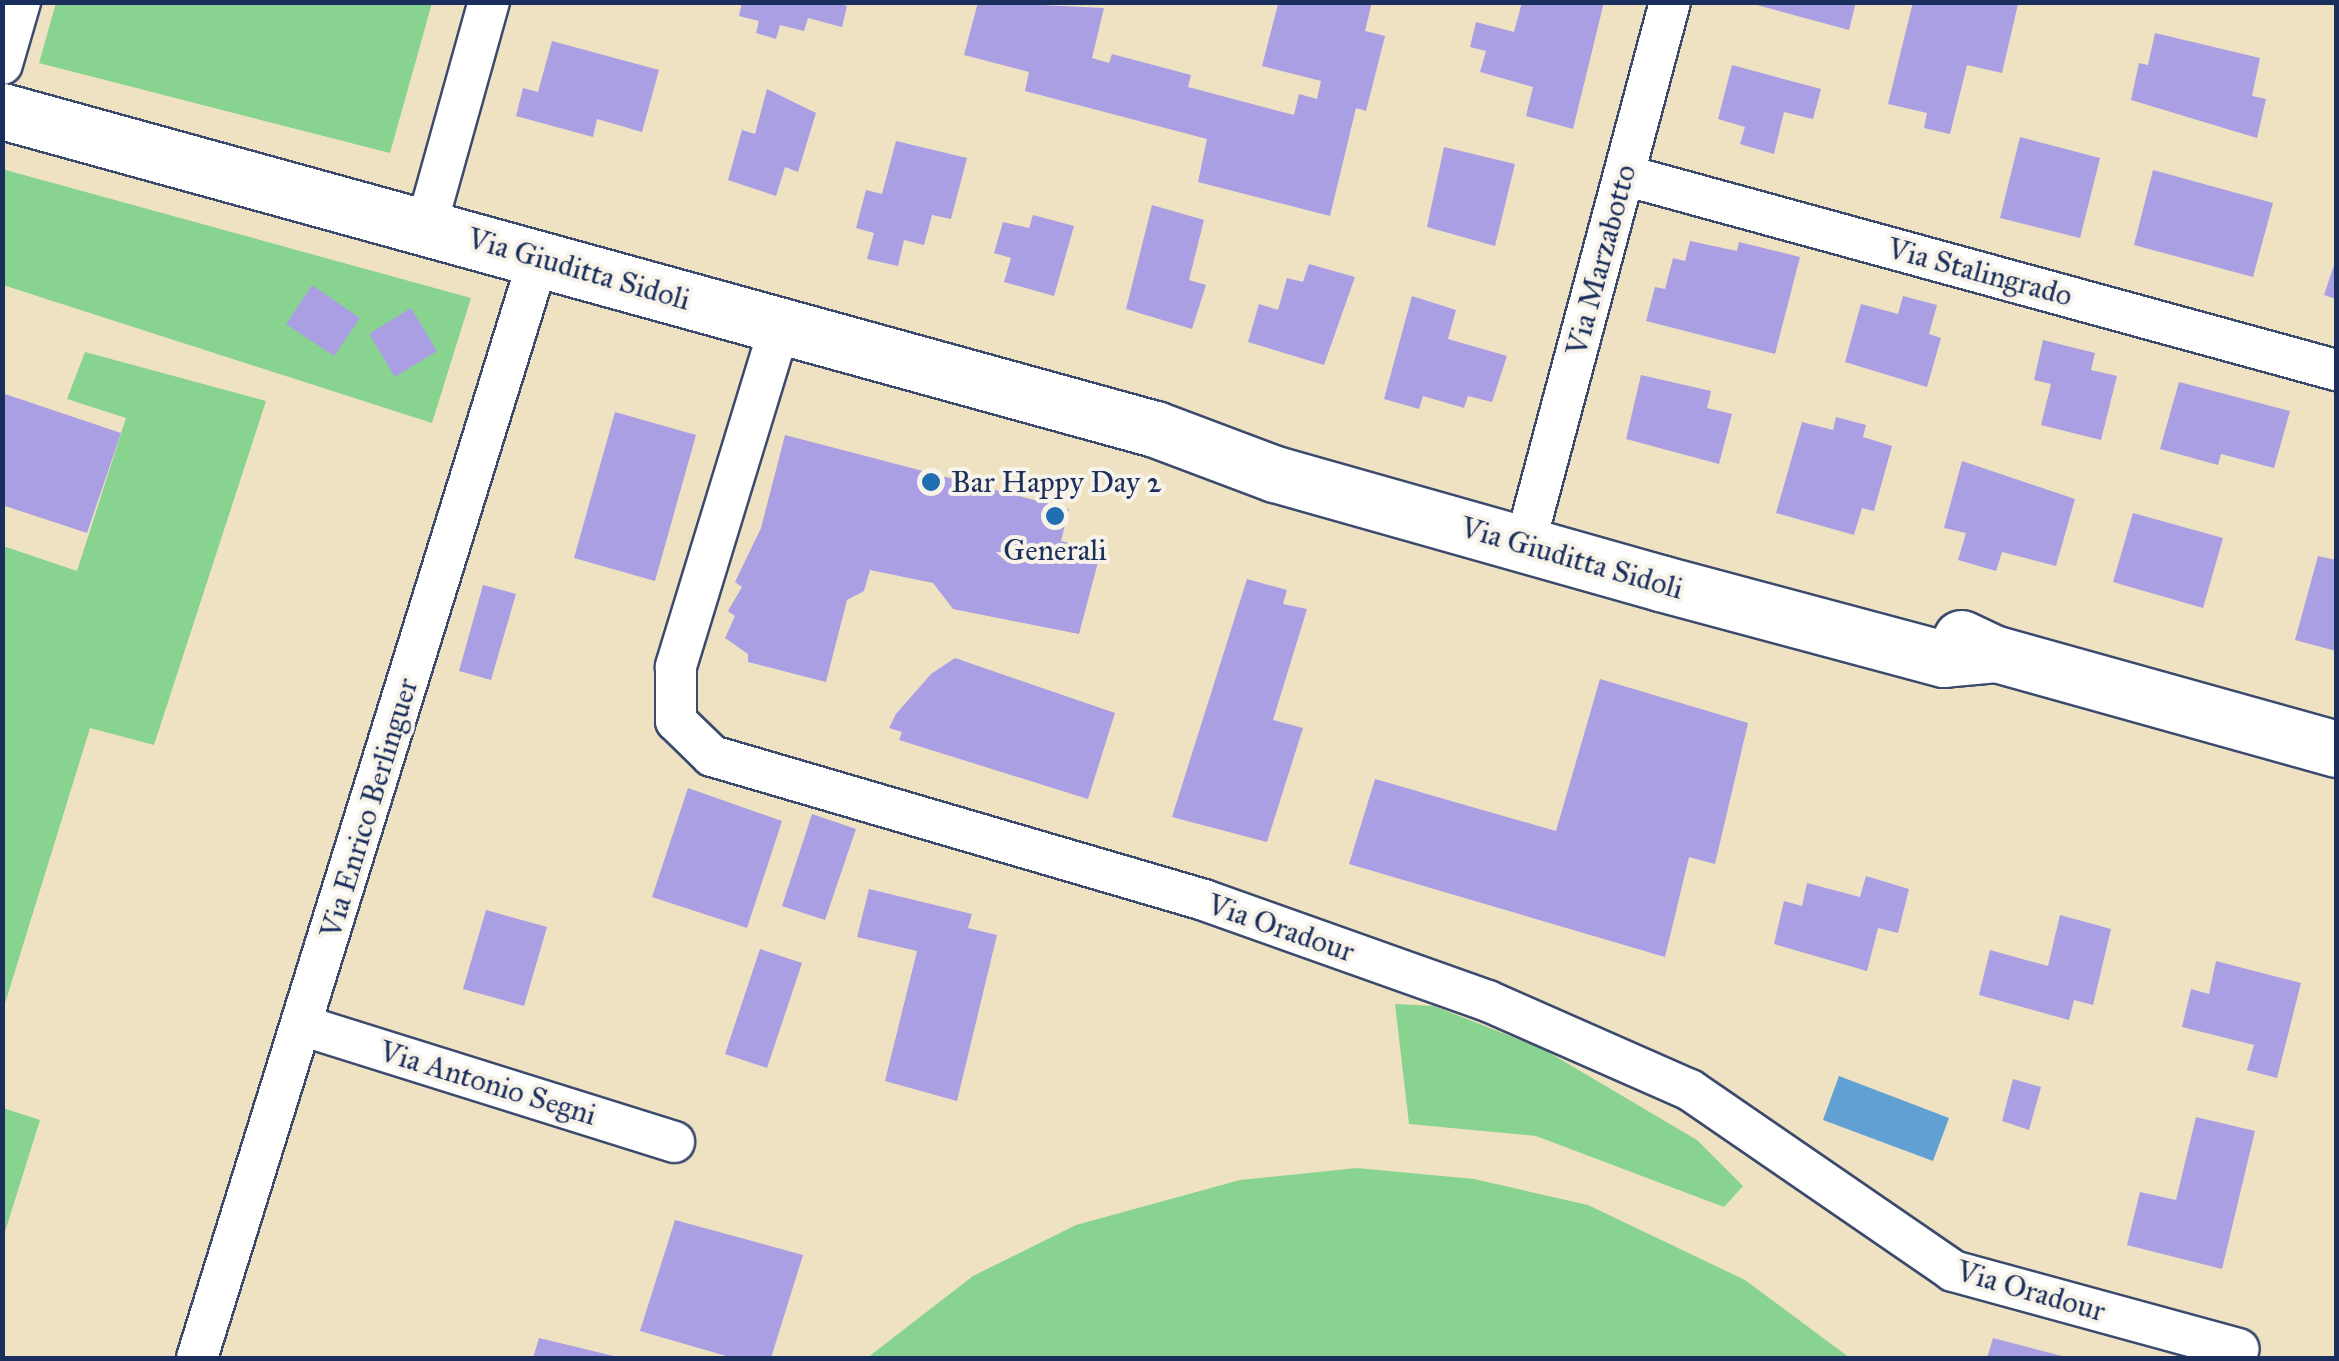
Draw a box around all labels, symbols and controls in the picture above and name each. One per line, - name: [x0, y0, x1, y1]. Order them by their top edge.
- street label: Via Marzabotto: [1558, 161, 1644, 359]
- street label: Via Giuditta Sidoli: [464, 220, 694, 318]
- street label: Via Stalingrado: [1884, 230, 2076, 314]
- place label: Bar Happy Day 2: [951, 464, 1161, 500]
- marker: Bar Happy Day 2: [920, 471, 942, 493]
- marker: Generali: [1044, 505, 1066, 527]
- street label: Via Giuditta Sidoli: [1457, 509, 1687, 607]
- place label: Generali: [1003, 532, 1107, 568]
- street label: Via Enrico Berlinguer: [312, 674, 426, 942]
- street label: Via Oradour: [1203, 886, 1359, 970]
- street label: Via Antonio Segni: [375, 1033, 601, 1133]
- street label: Via Oradour: [1953, 1253, 2109, 1329]

